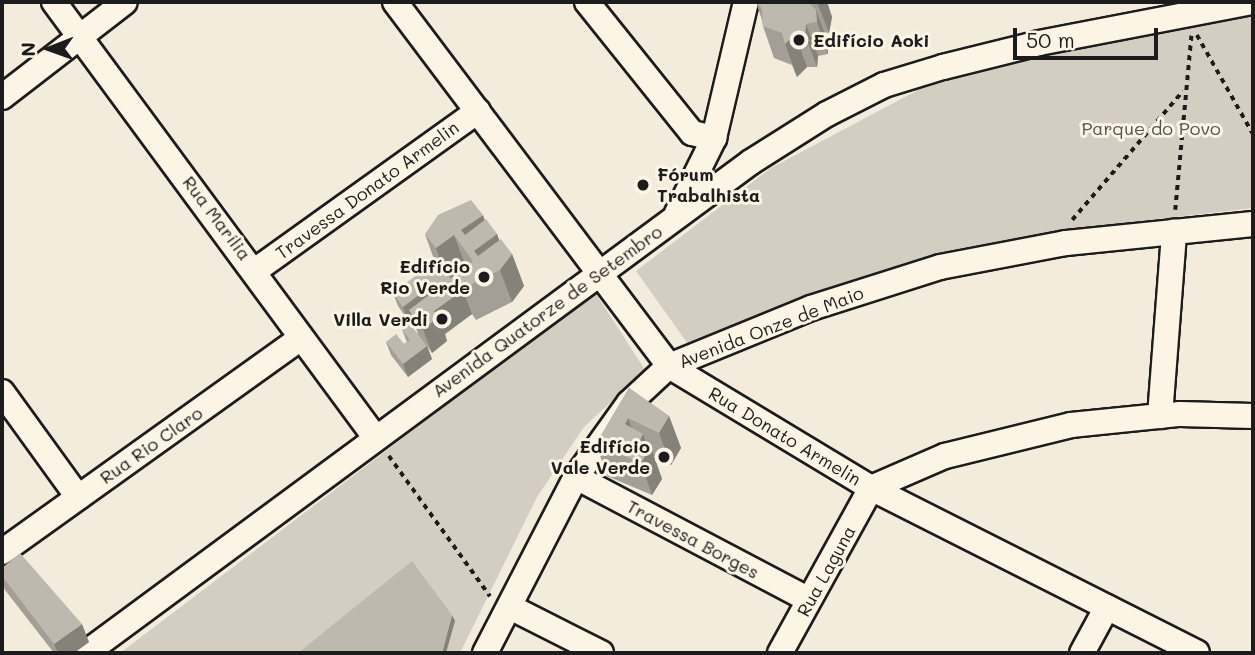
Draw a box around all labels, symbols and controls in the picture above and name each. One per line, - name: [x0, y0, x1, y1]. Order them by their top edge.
- north arrow: [14, 14, 84, 84]
- scale bar: [1017, 14, 1162, 58]
- text: 50 m: [1026, 26, 1075, 53]
- place label: Edifício Aoki: [813, 29, 930, 51]
- marker: Edifício Aoki: [791, 32, 807, 48]
- text: N: [15, 42, 40, 57]
- street label: Travessa Donato Armelin: [271, 116, 463, 264]
- park label: Parque do Povo: [1081, 117, 1221, 139]
- place label: Fórum Trabalhista: [657, 164, 760, 206]
- street label: Rua Marília: [178, 172, 256, 264]
- marker: Fórum Trabalhista: [635, 177, 651, 193]
- street label: Avenida Quatorze de Setembro: [428, 220, 666, 402]
- place label: Edifício Rio Verde: [380, 256, 470, 298]
- marker: Edifício Rio Verde: [476, 269, 492, 285]
- street label: Avenida Onze de Maio: [675, 282, 867, 372]
- place label: Villa Verdi: [333, 308, 428, 330]
- marker: Villa Verdi: [434, 311, 450, 327]
- street label: Rua Donato Armelin: [705, 382, 865, 490]
- street label: Rua Rio Claro: [96, 402, 206, 488]
- place label: Edifício Vale Verde: [551, 436, 650, 478]
- marker: Edifício Vale Verde: [656, 449, 672, 465]
- street label: Travessa Borges: [623, 495, 763, 583]
- street label: Rua Laguna: [792, 522, 860, 620]

